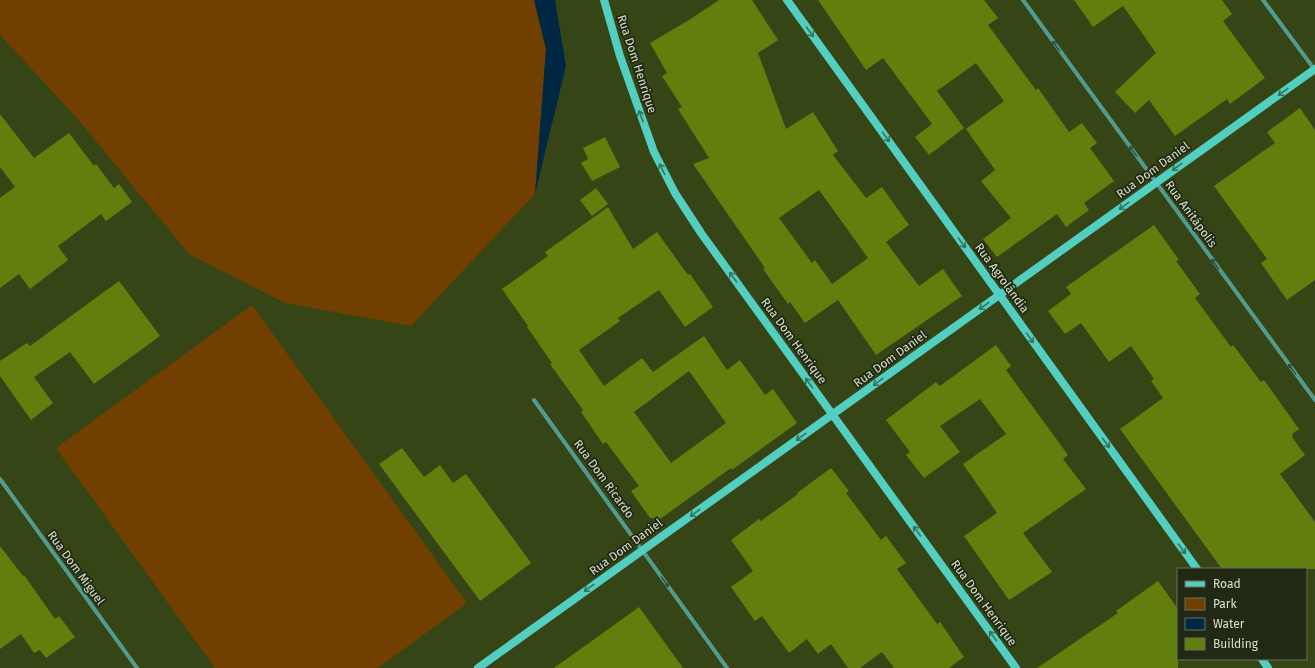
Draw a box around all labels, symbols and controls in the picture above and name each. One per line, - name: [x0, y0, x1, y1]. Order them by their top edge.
- street label: Rua Dom Henrique: [614, 13, 660, 115]
- one-way arrow: [806, 26, 814, 37]
- one-way arrow: [1052, 41, 1060, 52]
- one-way arrow: [1278, 88, 1289, 96]
- one-way arrow: [637, 109, 644, 122]
- one-way arrow: [882, 132, 890, 143]
- street label: Rua Dom Daniel: [1114, 139, 1193, 201]
- one-way arrow: [1128, 146, 1137, 157]
- one-way arrow: [658, 163, 666, 175]
- one-way arrow: [1172, 163, 1183, 171]
- street label: Rua Anitápolis: [1162, 178, 1220, 250]
- one-way arrow: [1118, 202, 1129, 210]
- one-way arrow: [958, 237, 966, 248]
- street label: Rua Agrolândia: [972, 241, 1032, 315]
- one-way arrow: [1211, 259, 1219, 270]
- one-way arrow: [729, 272, 737, 283]
- street label: Rua Dom Henrique: [758, 295, 830, 387]
- one-way arrow: [979, 302, 990, 310]
- street label: Rua Dom Daniel: [851, 328, 930, 390]
- one-way arrow: [1026, 332, 1034, 343]
- one-way arrow: [1288, 364, 1296, 375]
- one-way arrow: [805, 377, 814, 388]
- one-way arrow: [873, 377, 884, 386]
- one-way arrow: [795, 433, 806, 441]
- street label: Rua Dom Ricardo: [571, 437, 637, 521]
- one-way arrow: [1102, 438, 1110, 449]
- one-way arrow: [690, 509, 701, 517]
- street label: Rua Dom Daniel: [587, 516, 666, 578]
- one-way arrow: [913, 526, 921, 537]
- street label: Rua Dom Miguel: [44, 528, 108, 608]
- one-way arrow: [1178, 543, 1187, 554]
- street label: Rua Dom Henrique: [948, 557, 1020, 649]
- legend: [1177, 568, 1307, 660]
- one-way arrow: [661, 576, 669, 587]
- text: Road: [1213, 577, 1241, 591]
- one-way arrow: [584, 584, 595, 592]
- text: Park: [1213, 597, 1237, 611]
- text: Water: [1213, 617, 1245, 631]
- one-way arrow: [989, 631, 998, 642]
- text: Building: [1213, 637, 1259, 651]

